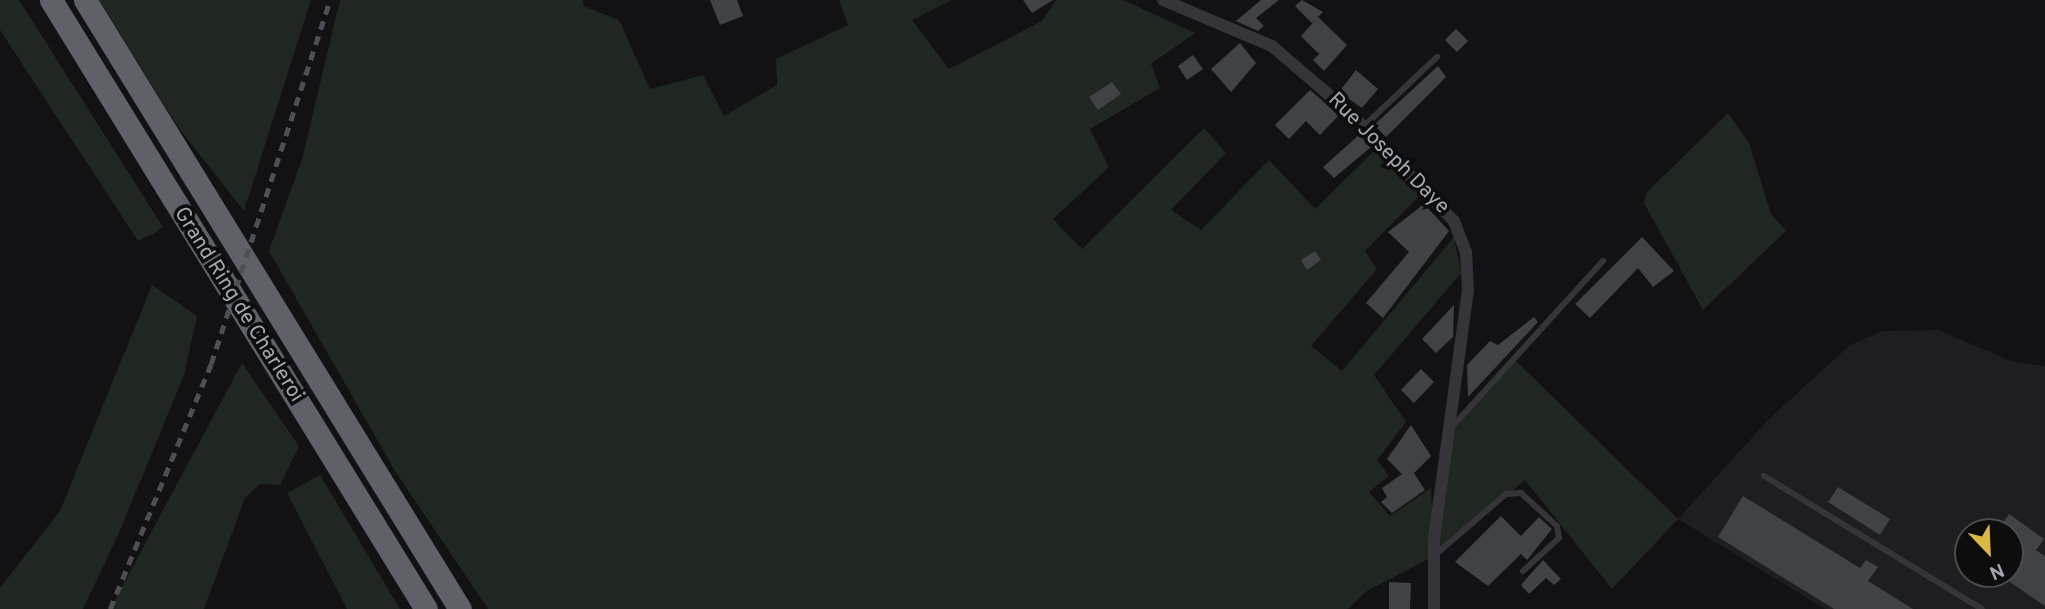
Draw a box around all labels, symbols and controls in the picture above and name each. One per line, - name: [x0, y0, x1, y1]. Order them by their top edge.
- street label: Rue Joseph Daye: [1322, 88, 1454, 220]
- street label: Grand Ring de Charleroi: [168, 203, 308, 407]
- north arrow: [1954, 518, 2024, 588]
- text: N: [1985, 557, 2007, 584]

